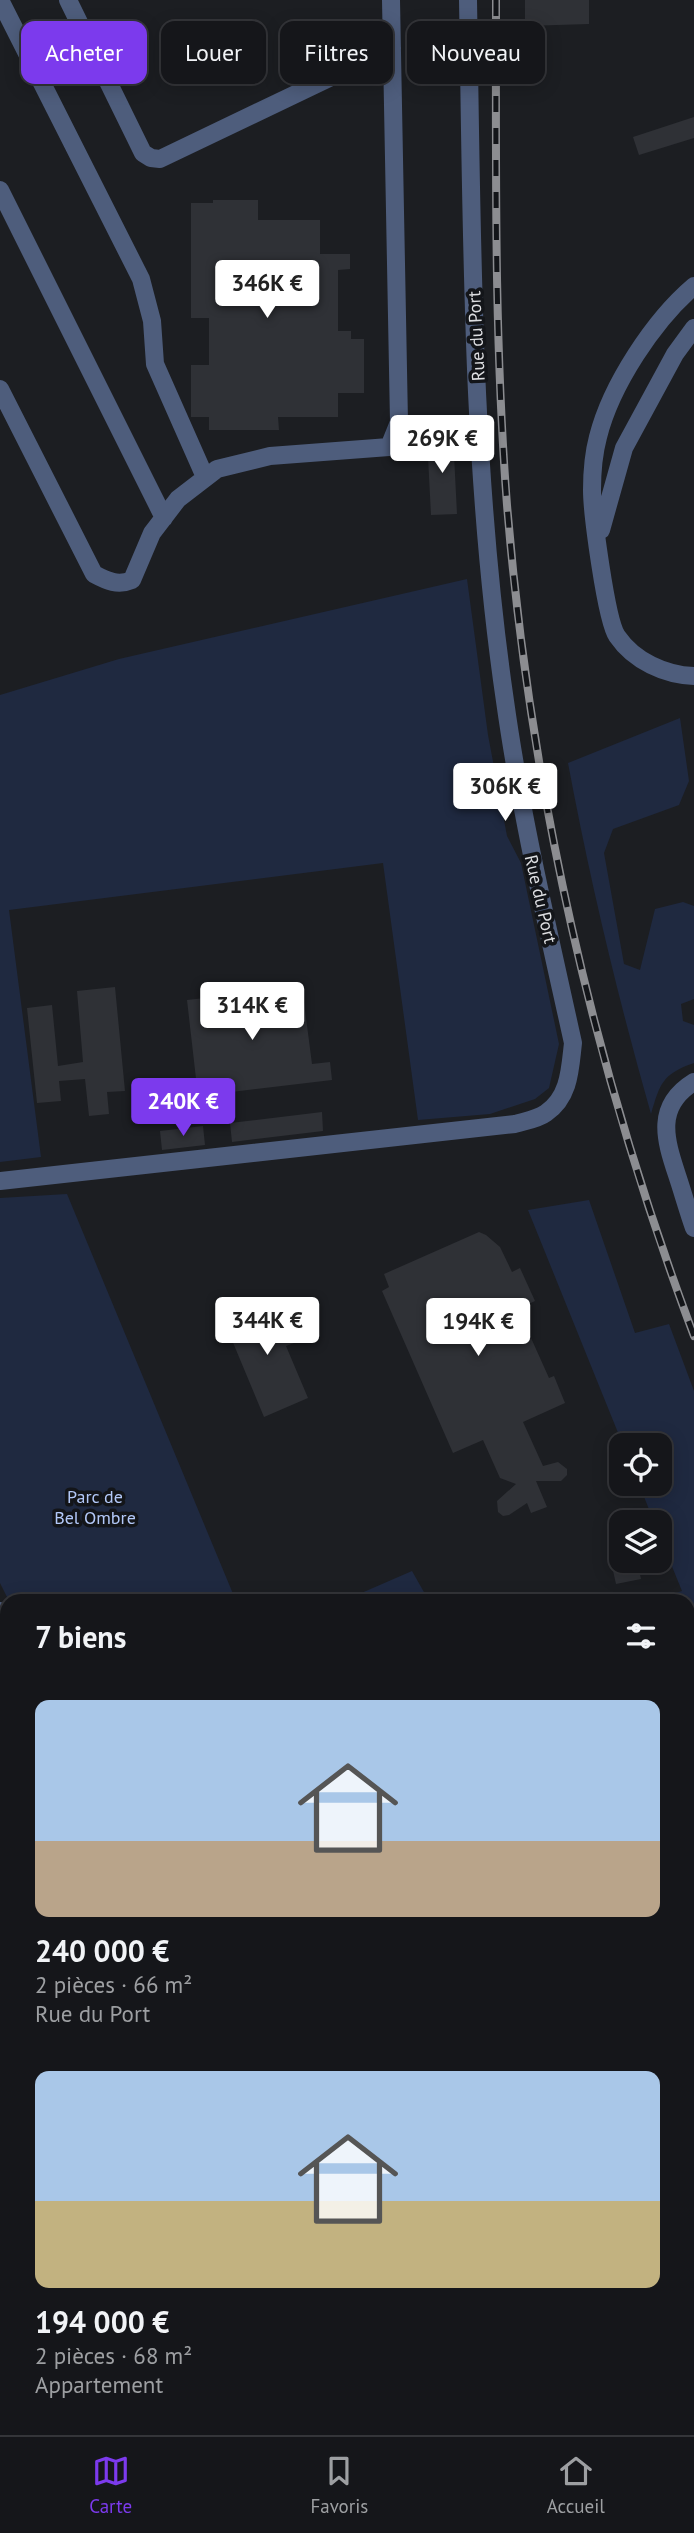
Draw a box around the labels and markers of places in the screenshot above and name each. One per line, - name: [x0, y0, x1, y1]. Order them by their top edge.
- pin: 346K €: [210, 260, 324, 320]
- pin: 269K €: [385, 416, 499, 475]
- pin: 306K €: [448, 764, 562, 823]
- pin: 314K €: [195, 982, 309, 1042]
- pin: 240K €: [126, 1078, 240, 1138]
- pin: 344K €: [210, 1298, 324, 1357]
- pin: 194K €: [421, 1298, 535, 1358]

